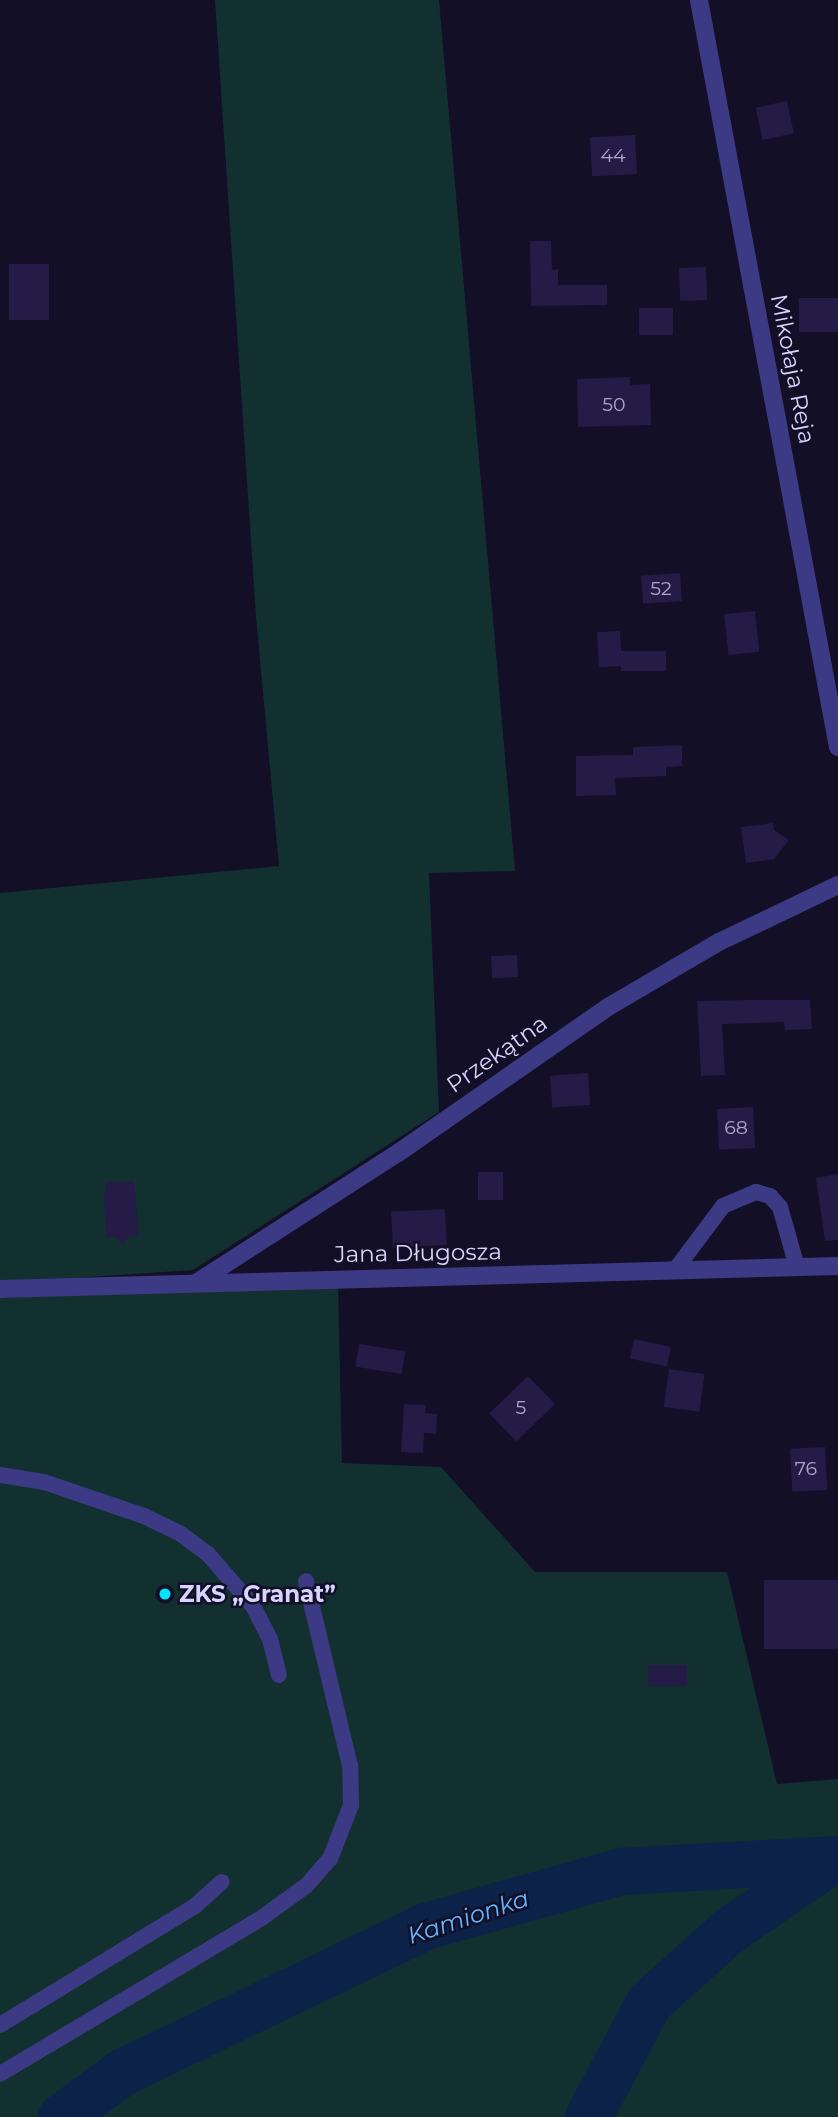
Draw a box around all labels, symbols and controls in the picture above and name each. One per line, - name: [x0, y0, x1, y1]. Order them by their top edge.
- house number: 44: [600, 145, 626, 167]
- street label: Mikołaja Reja: [765, 292, 821, 446]
- house number: 50: [602, 394, 626, 416]
- house number: 52: [650, 578, 672, 600]
- street label: Przekątna: [441, 1009, 553, 1099]
- house number: 68: [724, 1117, 748, 1139]
- street label: Jana Długosza: [334, 1238, 502, 1268]
- house number: 5: [516, 1397, 526, 1419]
- house number: 76: [795, 1458, 817, 1480]
- place label: ZKS „Granat”: [179, 1580, 336, 1608]
- marker: ZKS „Granat”: [157, 1586, 173, 1602]
- water label: Kamionka: [404, 1884, 532, 1950]

